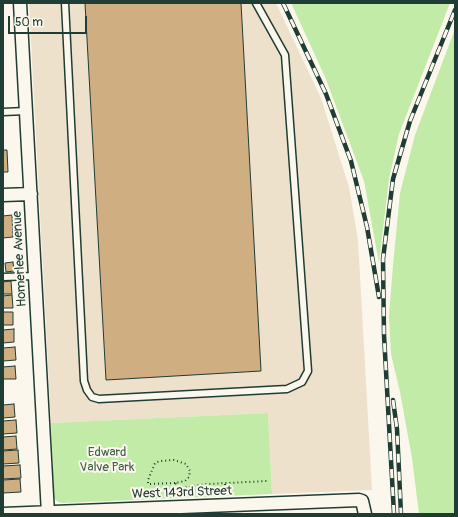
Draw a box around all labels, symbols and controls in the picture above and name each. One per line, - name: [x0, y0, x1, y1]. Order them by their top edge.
- scale bar: [10, 8, 89, 34]
- text: 50 m: [15, 15, 43, 30]
- street label: Homerlee Avenue: [10, 211, 30, 307]
- park label: Edward Valve Park: [80, 445, 134, 476]
- street label: West 143rd Street: [132, 483, 232, 503]

